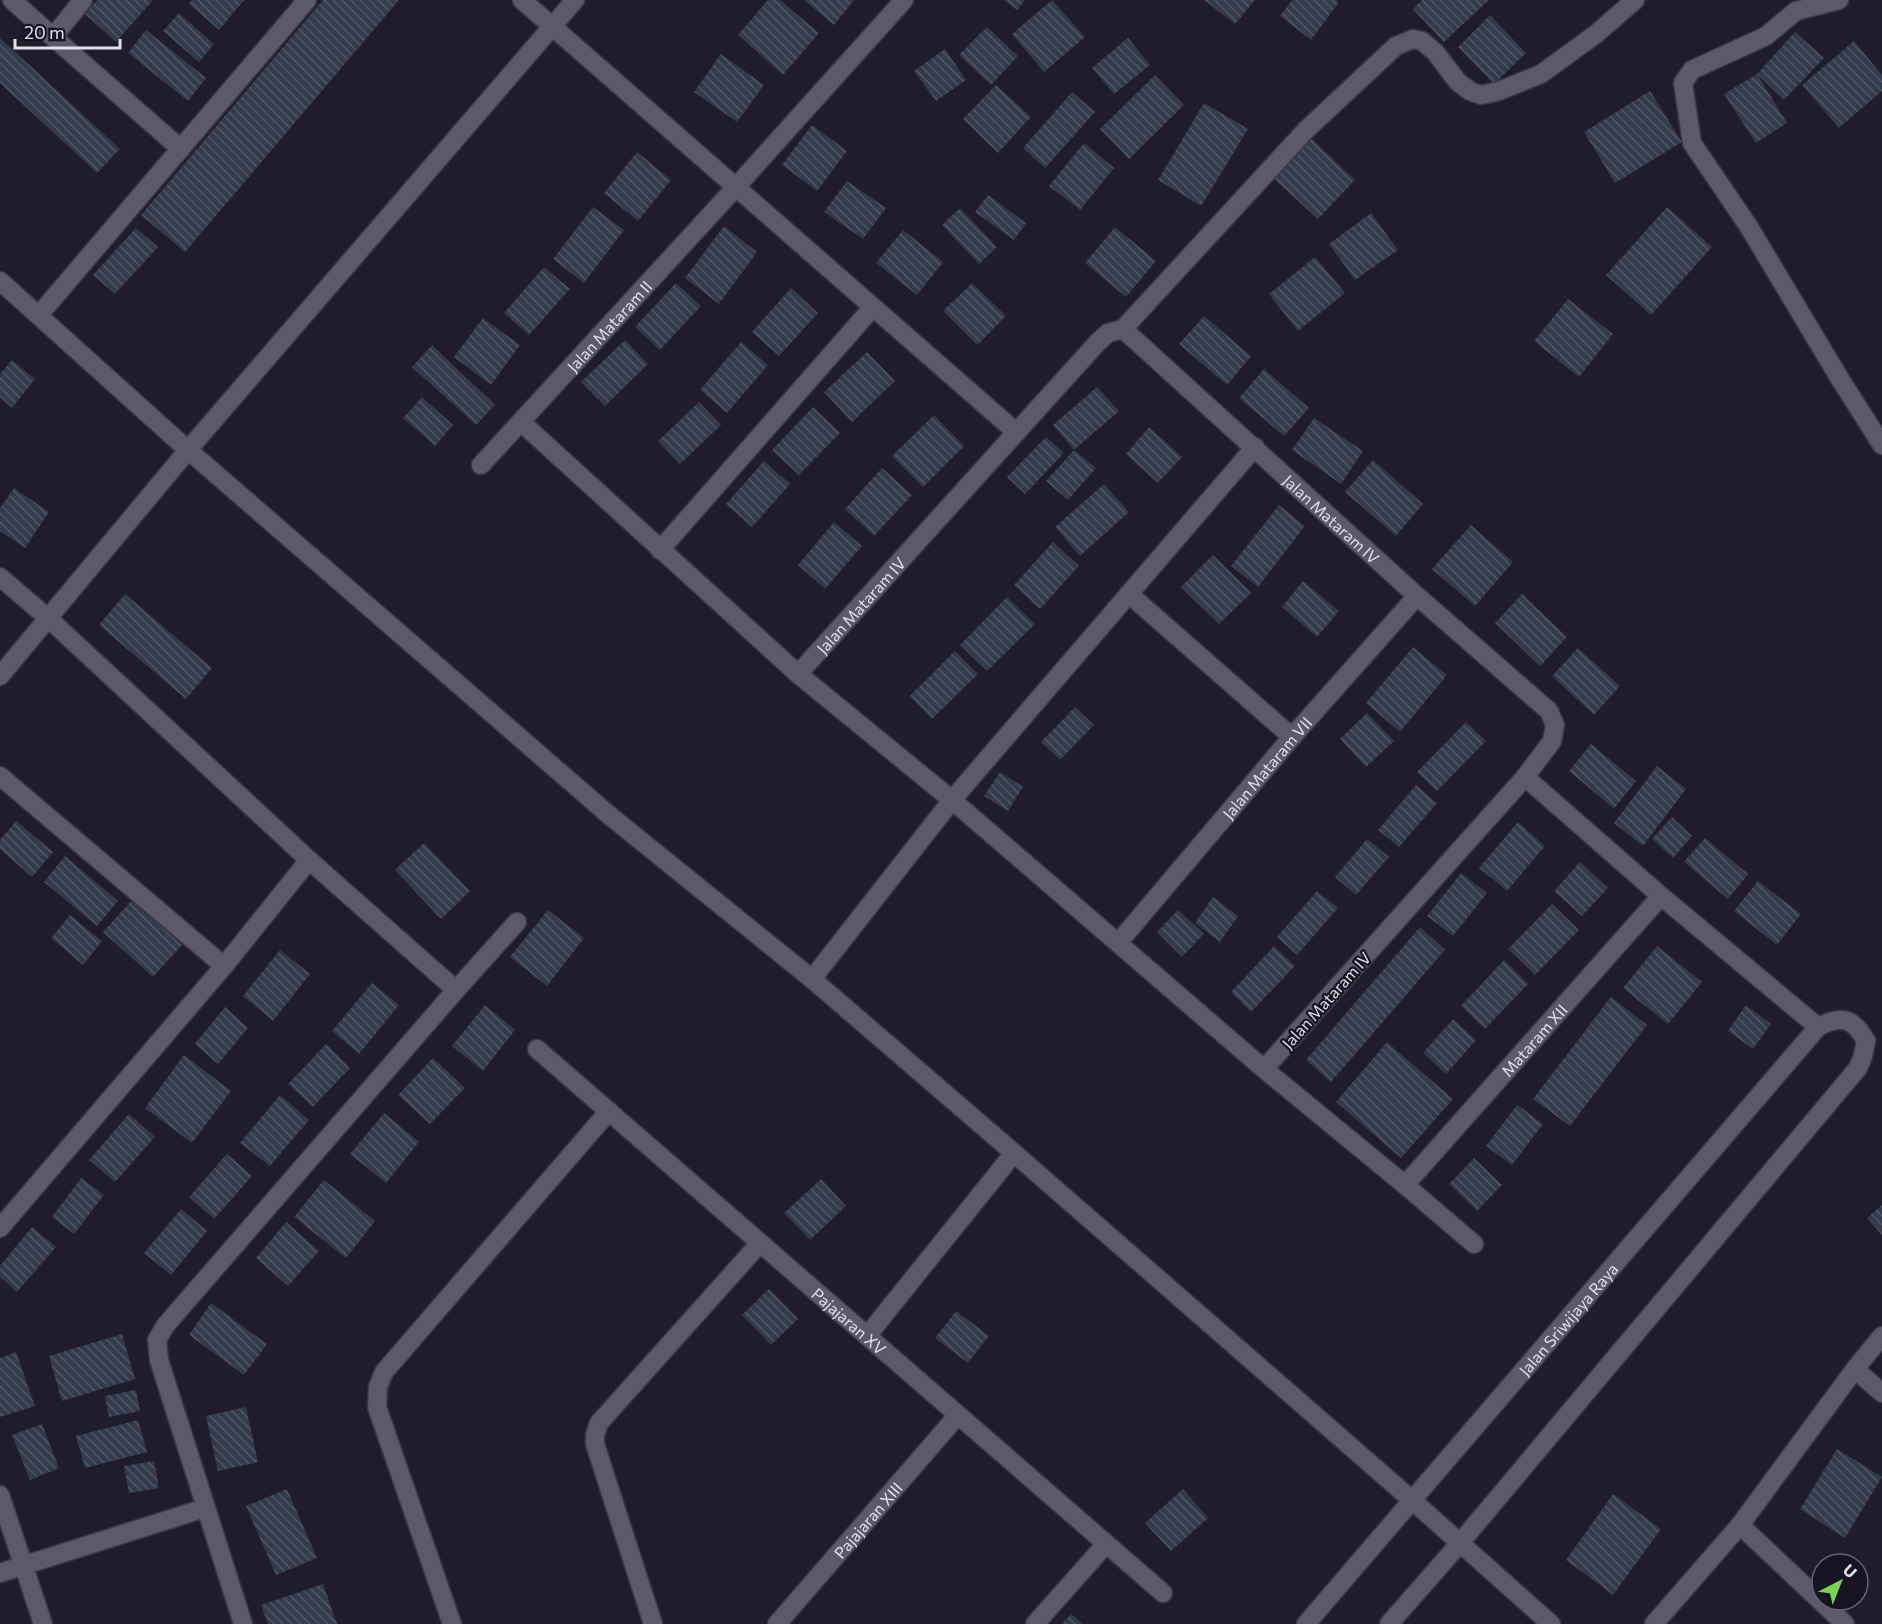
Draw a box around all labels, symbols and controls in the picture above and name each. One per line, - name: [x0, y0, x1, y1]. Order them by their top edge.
- scale bar: [15, 12, 120, 50]
- text: 20 m: [24, 21, 65, 43]
- street label: Jalan Mataram II: [562, 276, 655, 375]
- street label: Jalan Mataram IV: [1280, 470, 1384, 567]
- street label: Jalan Mataram IV: [812, 553, 909, 657]
- street label: Jalan Mataram VII: [1218, 713, 1315, 822]
- street label: Jalan Mataram IV: [1278, 948, 1374, 1052]
- street label: Mataram XII: [1497, 1000, 1571, 1080]
- street label: Jalan Sriwijaya Raya: [1514, 1259, 1621, 1379]
- street label: Pajajaran XV: [809, 1283, 890, 1358]
- street label: Pajajaran XIII: [829, 1478, 905, 1562]
- north arrow: [1810, 1552, 1870, 1612]
- text: U: [1840, 1560, 1861, 1581]

